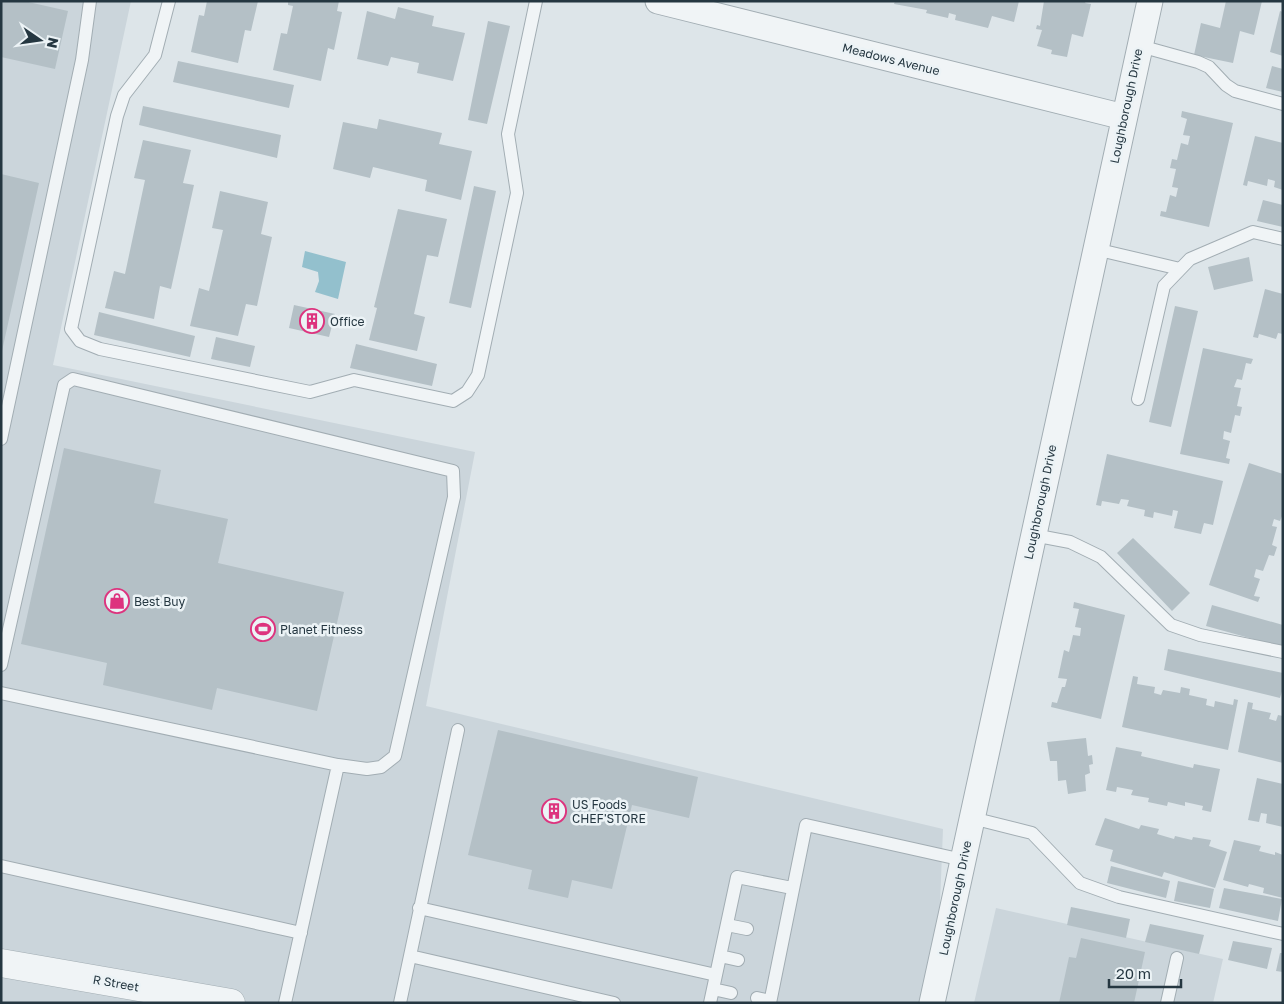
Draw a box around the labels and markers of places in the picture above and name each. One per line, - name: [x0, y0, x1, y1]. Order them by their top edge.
- building icon: Office: [299, 308, 325, 334]
- place label: Office: [330, 314, 365, 329]
- shop icon: Best Buy: [104, 588, 130, 614]
- place label: Best Buy: [134, 594, 185, 609]
- sports icon: Planet Fitness: [250, 616, 276, 642]
- place label: Planet Fitness: [280, 622, 363, 637]
- place label: US Foods CHEF'STORE: [572, 797, 646, 826]
- building icon: US Foods CHEF'STORE: [541, 798, 567, 824]

